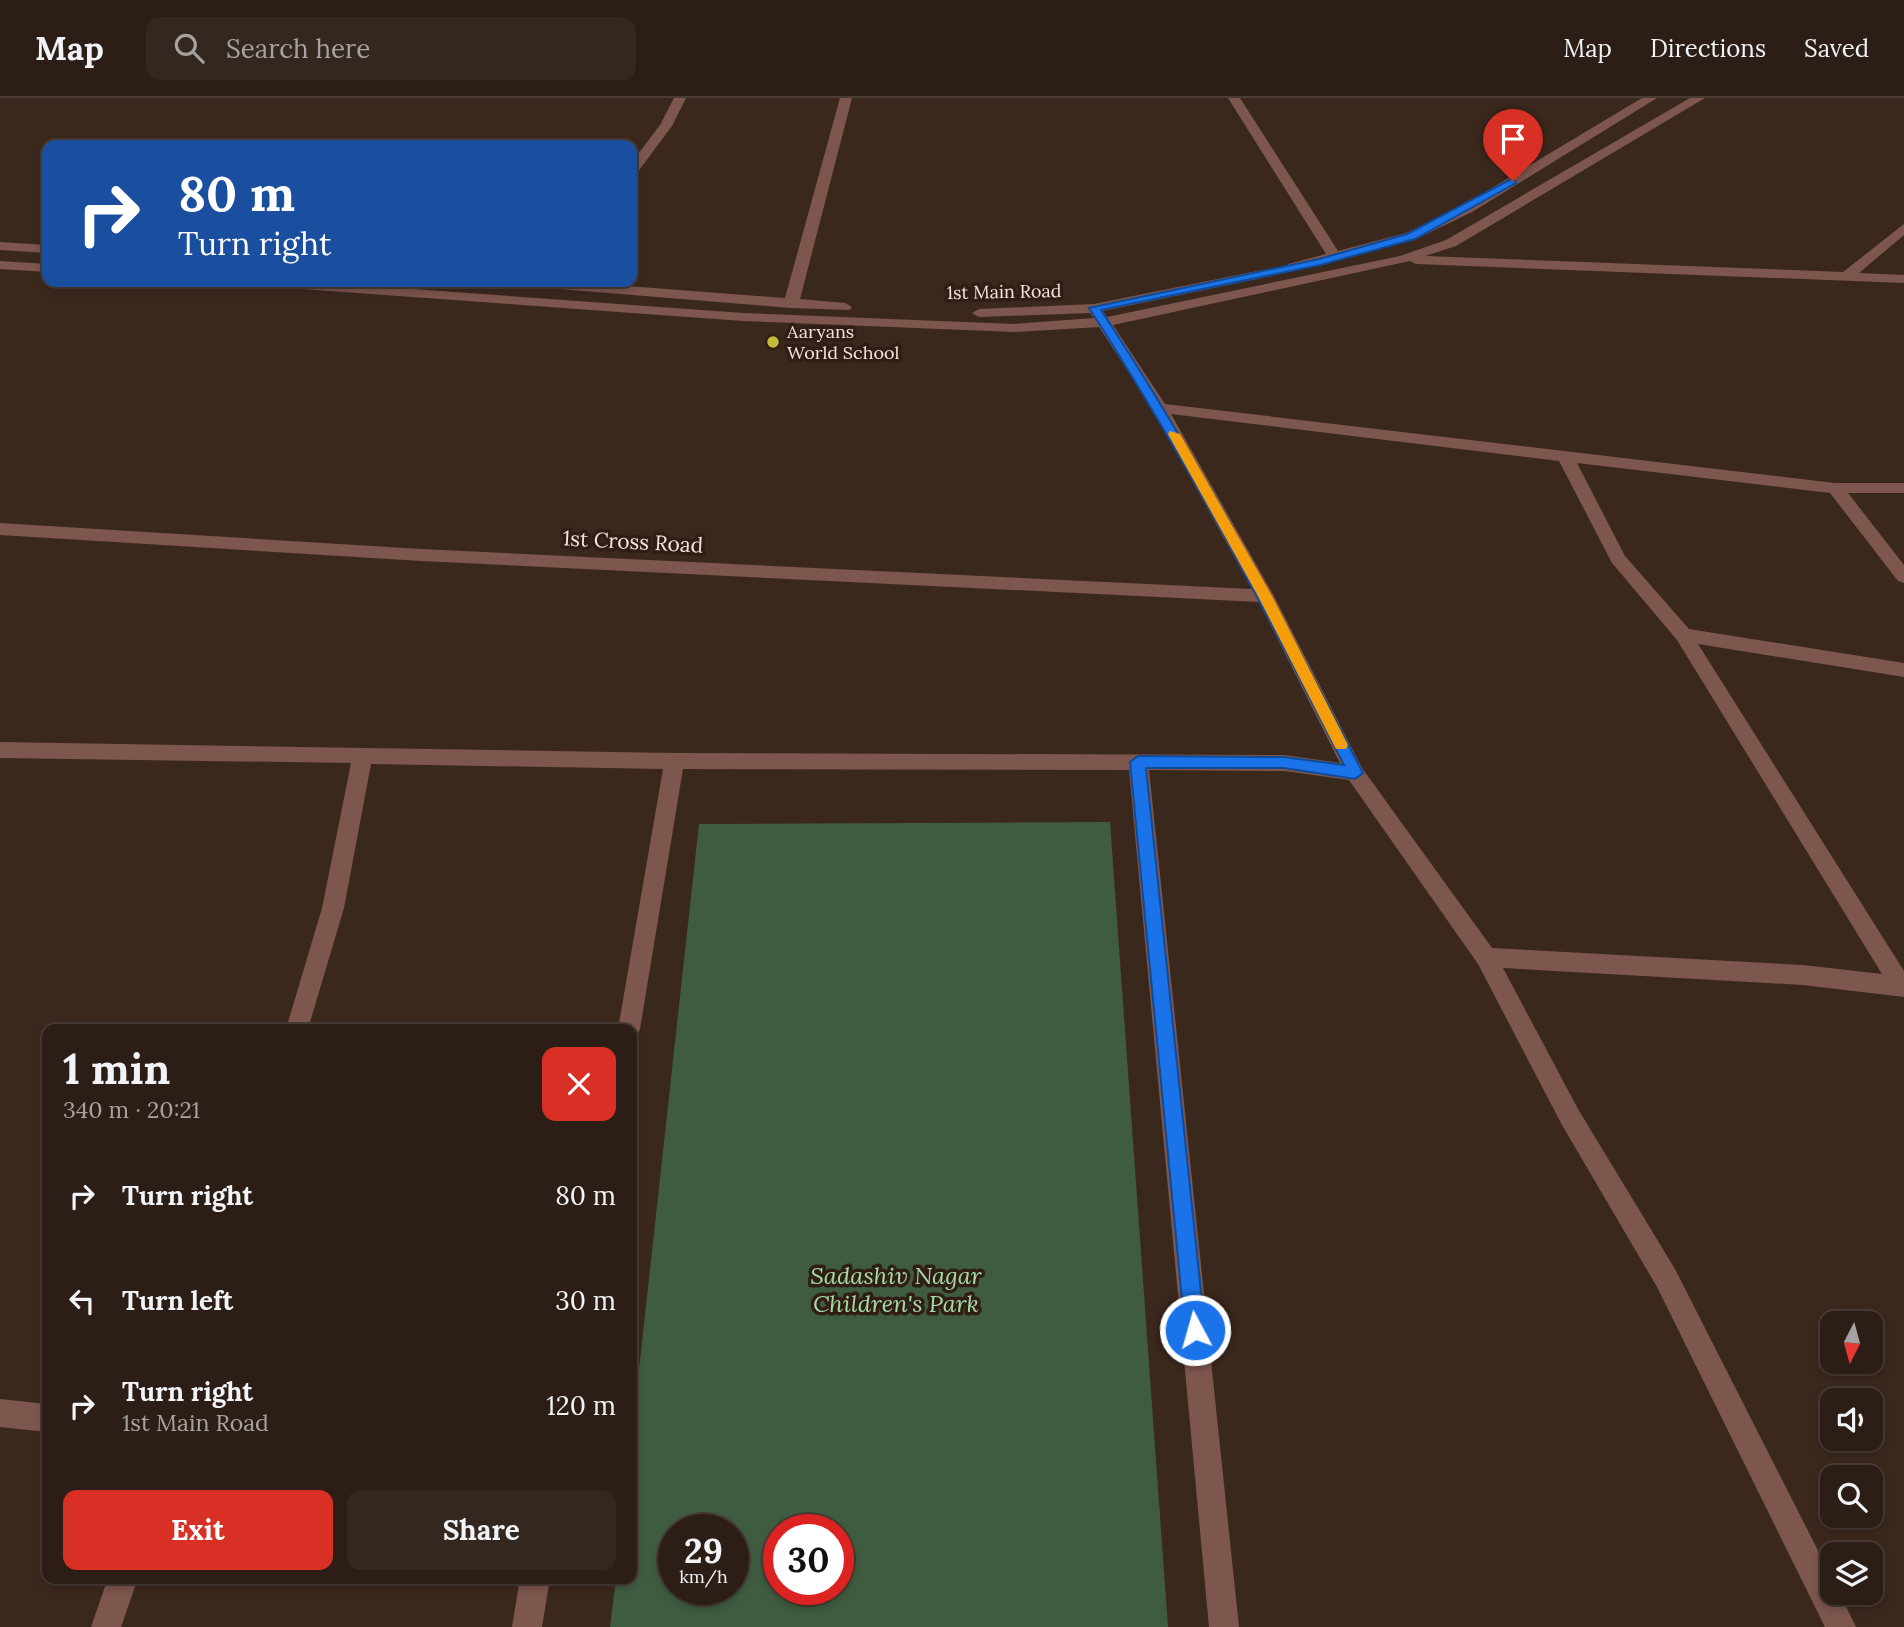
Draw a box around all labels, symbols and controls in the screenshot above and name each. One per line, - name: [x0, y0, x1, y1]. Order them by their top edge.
- search box: [146, 17, 636, 80]
- text: Map: [35, 27, 104, 69]
- icon: search: [170, 29, 208, 67]
- text: Search here: [226, 32, 370, 65]
- text: Map: [1563, 33, 1612, 64]
- text: Directions: [1650, 33, 1766, 64]
- text: Saved: [1804, 33, 1869, 64]
- pin: [1483, 109, 1543, 181]
- icon: arrive: [1494, 120, 1532, 158]
- text: 80 m: [178, 162, 295, 224]
- icon: right: [63, 168, 154, 259]
- text: Turn right: [178, 223, 331, 264]
- street label: 1st Main Road: [946, 279, 1062, 304]
- place label: Aaryans World School: [786, 320, 899, 364]
- marker: Aaryans World School: [765, 334, 781, 350]
- street label: 1st Cross Road: [562, 524, 704, 559]
- text: 1 min: [63, 1042, 170, 1096]
- button: close: [542, 1047, 616, 1121]
- text: 340 m · 20:21: [63, 1095, 200, 1124]
- icon: right: [63, 1177, 101, 1215]
- text: Turn right: [122, 1179, 253, 1212]
- text: 80 m: [555, 1179, 616, 1212]
- park label: Sadashiv Nagar Children's Park: [810, 1260, 982, 1319]
- icon: left: [63, 1282, 101, 1320]
- text: Turn left: [122, 1284, 233, 1317]
- text: 30 m: [555, 1284, 616, 1317]
- position arrow: [1158, 1293, 1232, 1367]
- north arrow: [1820, 1311, 1883, 1374]
- map controls: [1820, 1311, 1883, 1605]
- text: Turn right: [122, 1375, 253, 1408]
- icon: right: [63, 1387, 101, 1425]
- button: sound: [1820, 1388, 1883, 1451]
- text: 120 m: [546, 1389, 616, 1422]
- text: 1st Main Road: [122, 1408, 269, 1437]
- button: search: [1820, 1465, 1883, 1528]
- button: Exit: [63, 1490, 333, 1570]
- button: Share: [347, 1490, 616, 1570]
- speed limit sign: 30: [763, 1514, 854, 1605]
- text: 29: [684, 1528, 723, 1573]
- button: layers: [1820, 1542, 1883, 1605]
- text: km/h: [679, 1565, 728, 1588]

